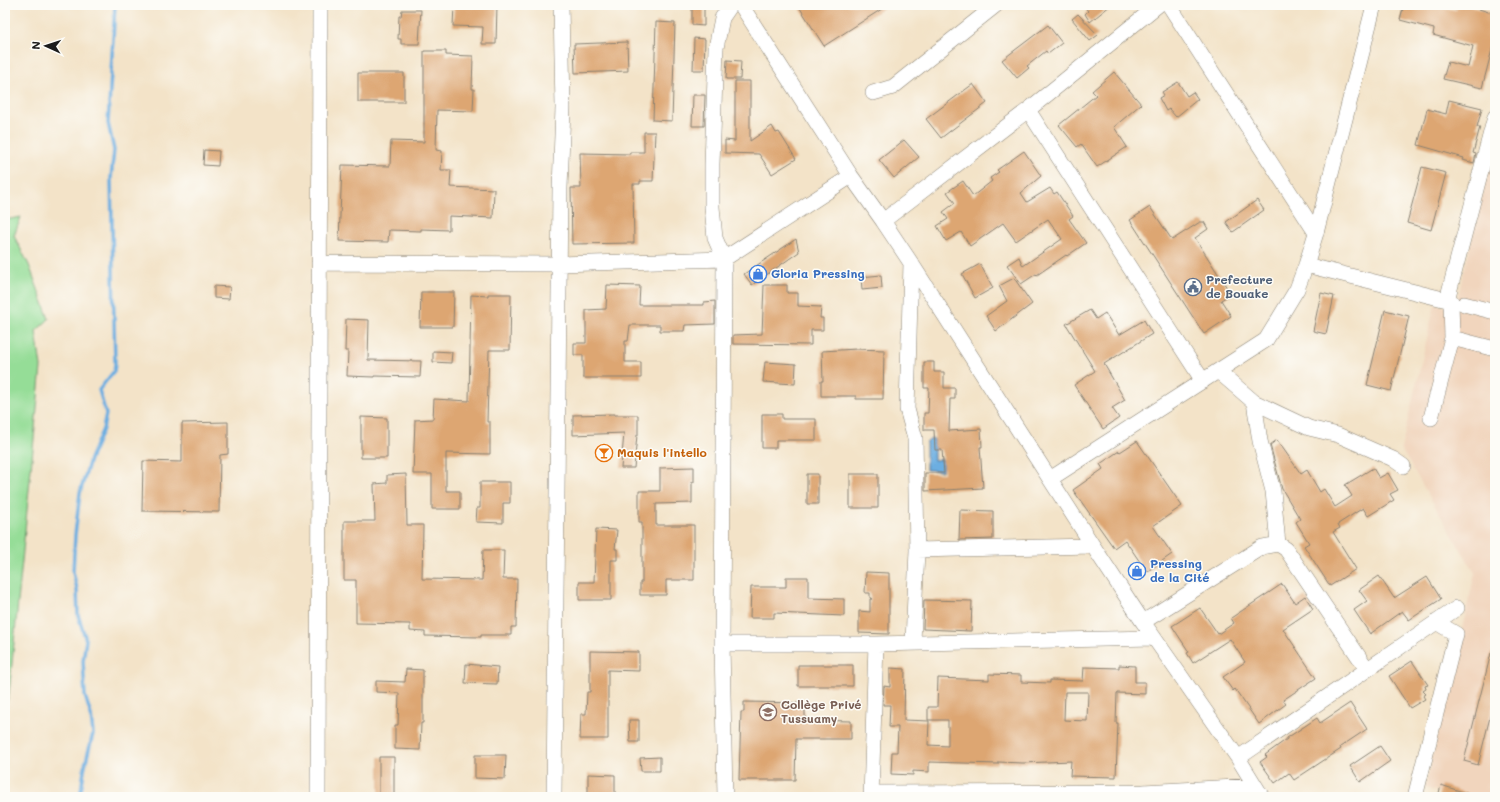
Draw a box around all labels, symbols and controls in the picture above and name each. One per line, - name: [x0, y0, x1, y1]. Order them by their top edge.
- north arrow: [26, 26, 66, 66]
- text: N: [28, 41, 43, 50]
- shop icon: Gloria Pressing: [748, 264, 768, 284]
- place label: Gloria Pressing: [771, 265, 865, 281]
- place label: Prefecture de Bouake: [1206, 271, 1273, 301]
- public building icon: Prefecture de Bouake: [1183, 277, 1203, 297]
- bar icon: Maquis l'intello: [594, 443, 614, 463]
- place label: Maquis l'intello: [617, 444, 707, 460]
- place label: Pressing de la Cité: [1150, 555, 1209, 585]
- shop icon: Pressing de la Cité: [1127, 561, 1147, 581]
- place label: Collège Privé Tussuamy: [781, 696, 862, 726]
- school or university icon: Collège Privé Tussuamy: [758, 702, 778, 722]

